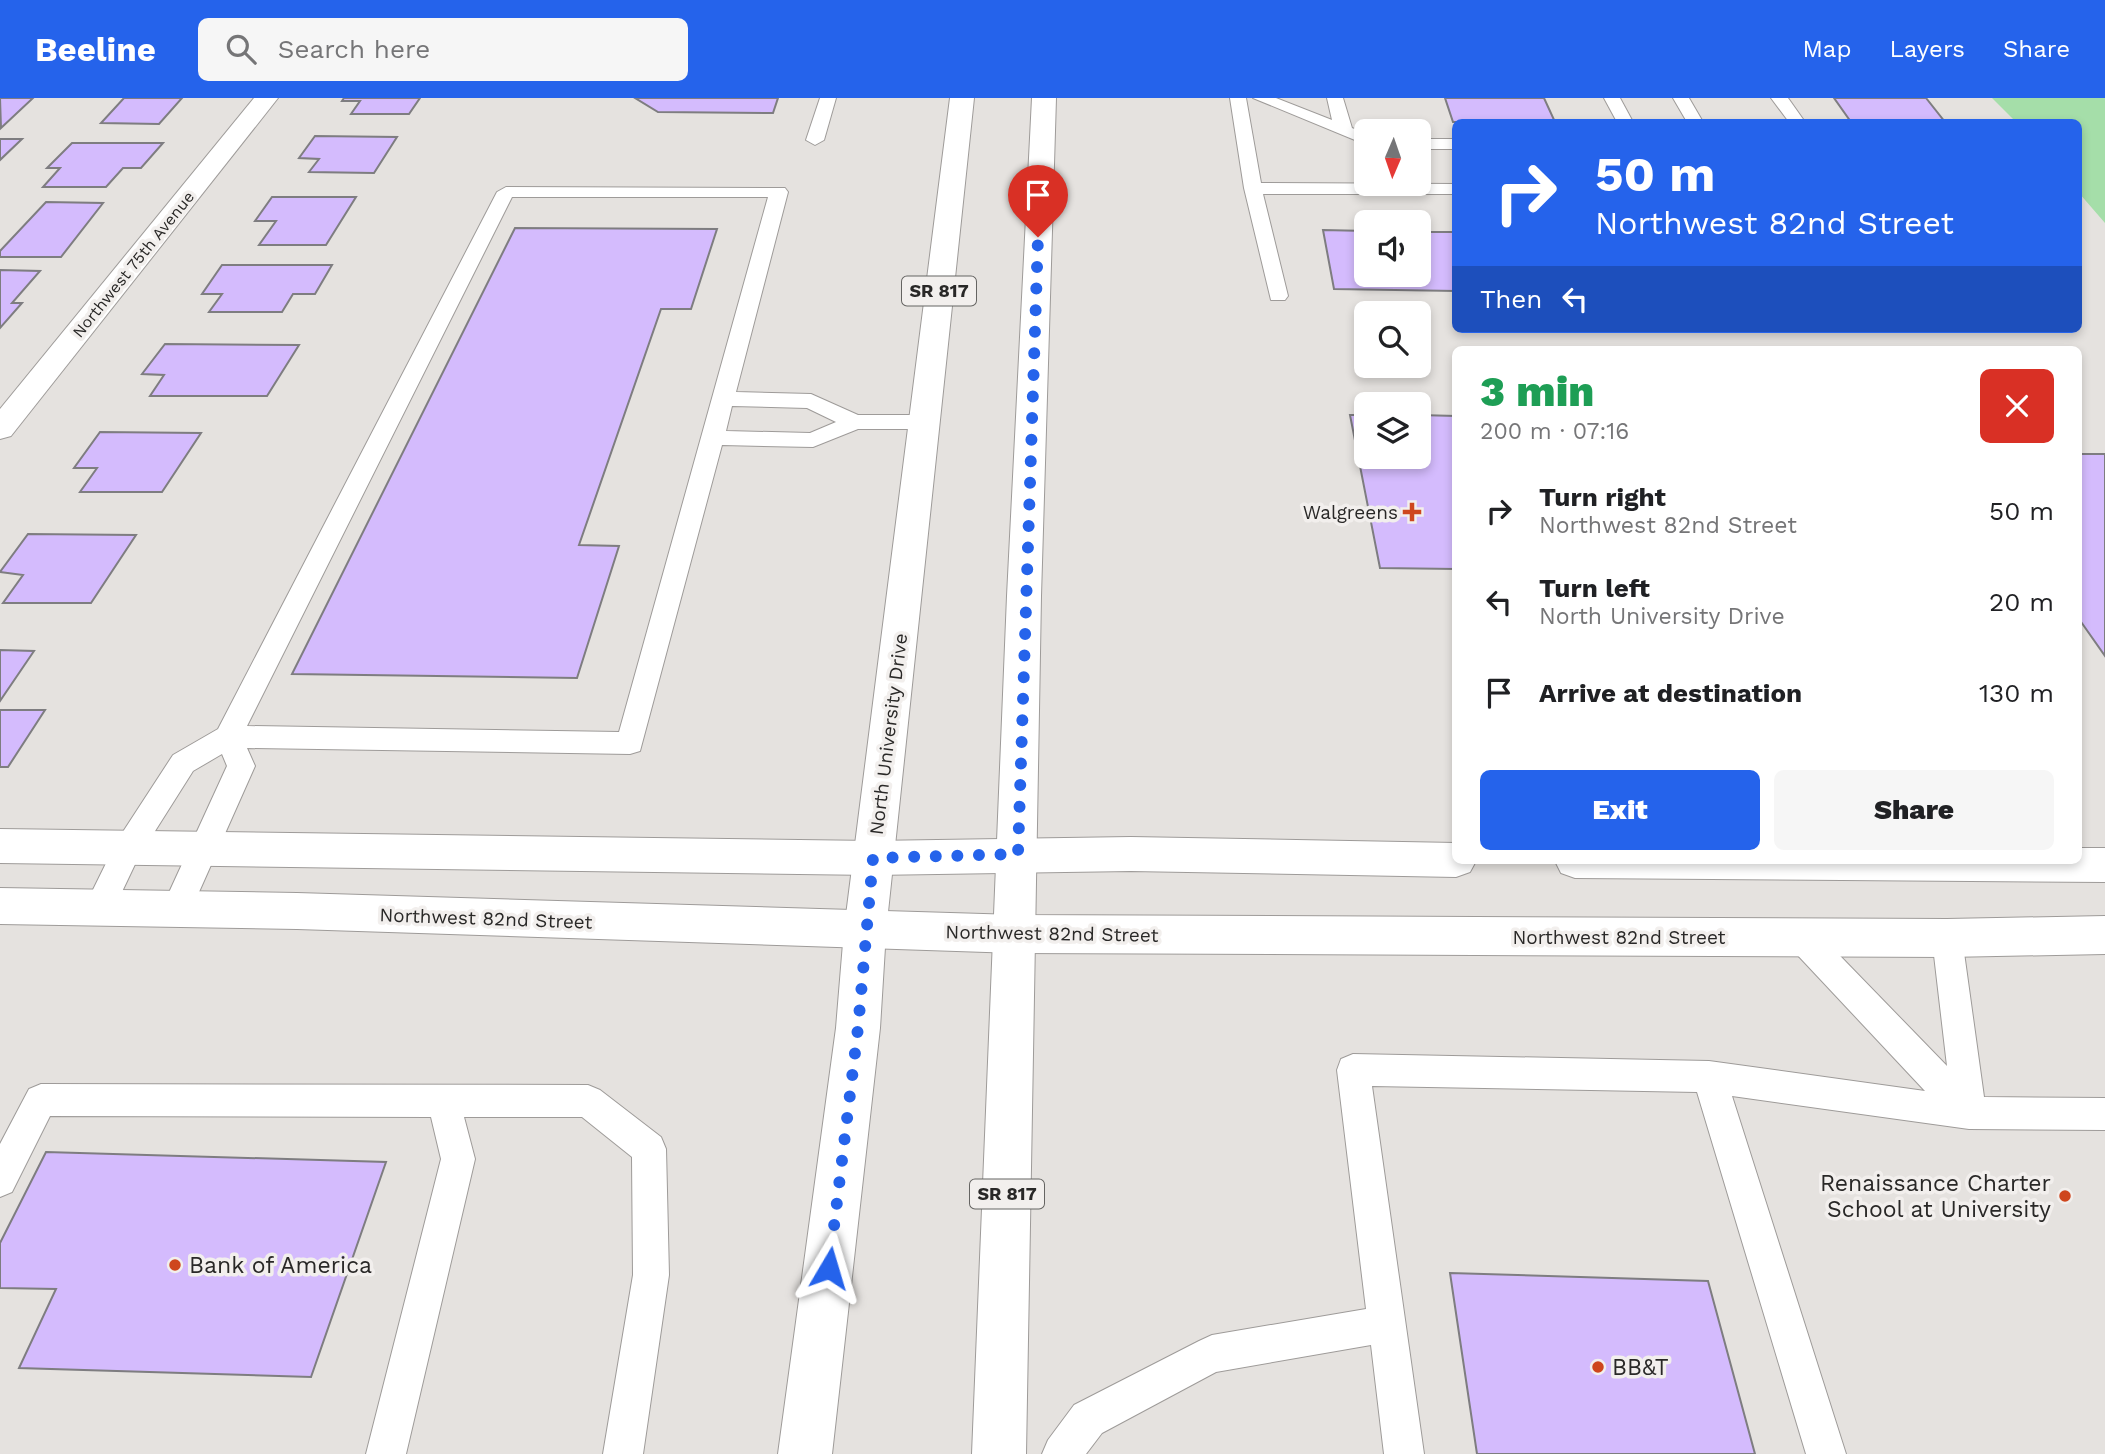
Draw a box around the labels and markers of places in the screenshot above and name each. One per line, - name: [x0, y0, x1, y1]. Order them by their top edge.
- pin: [1008, 165, 1068, 237]
- place label: Walgreens: [1303, 501, 1398, 524]
- marker: Walgreens: [1404, 504, 1420, 520]
- place label: Renaissance Charter School at University: [1820, 1170, 2051, 1223]
- marker: Renaissance Charter School at University: [2057, 1188, 2073, 1204]
- place label: Bank of America: [189, 1252, 372, 1279]
- marker: Bank of America: [167, 1257, 183, 1273]
- place label: BB&T: [1612, 1354, 1669, 1381]
- marker: BB&T: [1590, 1359, 1606, 1375]

